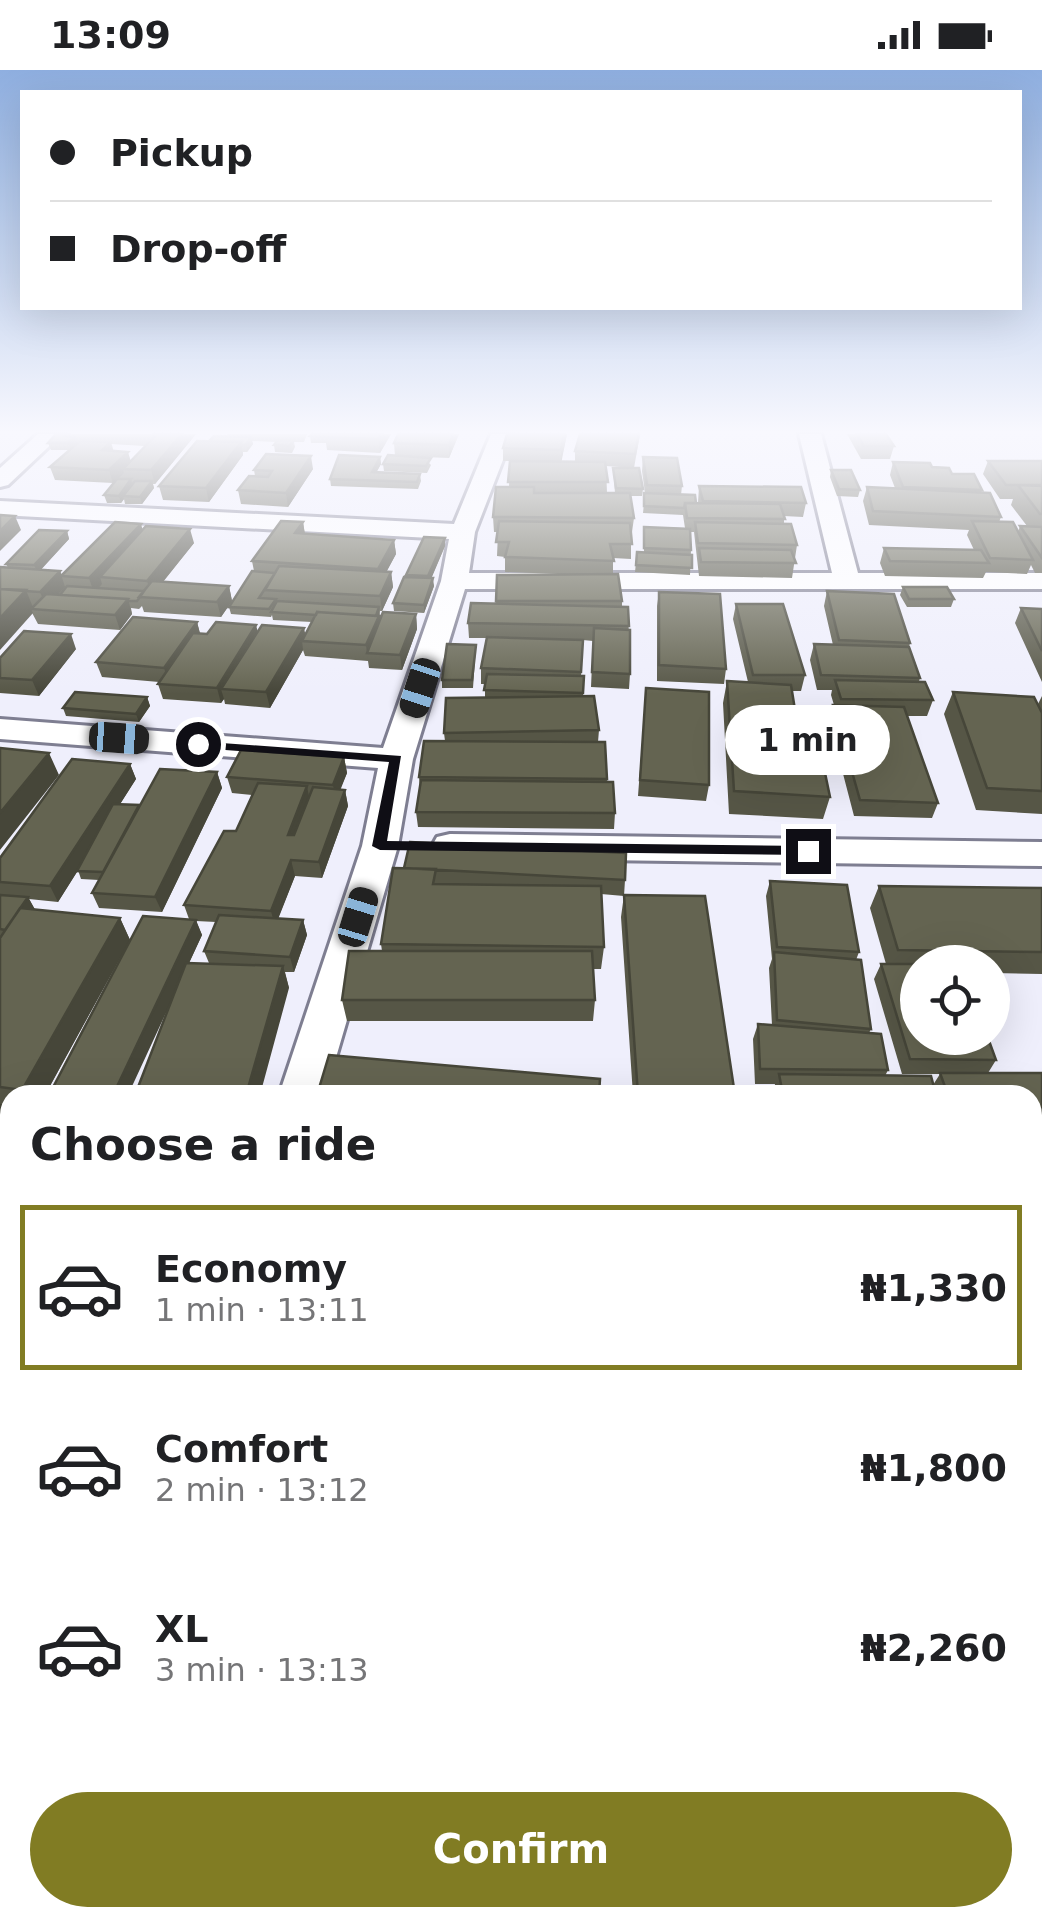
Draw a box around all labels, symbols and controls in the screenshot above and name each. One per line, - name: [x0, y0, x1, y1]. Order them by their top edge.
- text: 13:09: [50, 13, 171, 57]
- text: Pickup: [110, 131, 253, 175]
- text: Drop-off: [110, 227, 286, 271]
- car: [396, 655, 444, 721]
- callout: 1 min: [726, 706, 890, 776]
- car: [88, 721, 150, 755]
- text: 1 min: [757, 721, 858, 759]
- route start: [176, 722, 221, 767]
- route end: [786, 829, 831, 874]
- car: [335, 884, 381, 950]
- map controls: [900, 945, 1010, 1055]
- button: locate: [900, 945, 1010, 1055]
- text: Choose a ride: [30, 1118, 376, 1171]
- icon: car: [35, 1243, 125, 1333]
- text: Economy: [155, 1247, 347, 1291]
- text: ₦1,330: [860, 1266, 1007, 1310]
- text: 1 min · 13:11: [155, 1291, 369, 1329]
- icon: car: [35, 1423, 125, 1513]
- text: Comfort: [155, 1427, 328, 1471]
- text: ₦1,800: [860, 1446, 1007, 1490]
- text: 2 min · 13:12: [155, 1471, 369, 1509]
- icon: car: [35, 1603, 125, 1693]
- text: XL: [155, 1607, 209, 1651]
- text: ₦2,260: [860, 1626, 1007, 1670]
- text: 3 min · 13:13: [155, 1651, 369, 1689]
- button: Confirm: [30, 1792, 1012, 1907]

